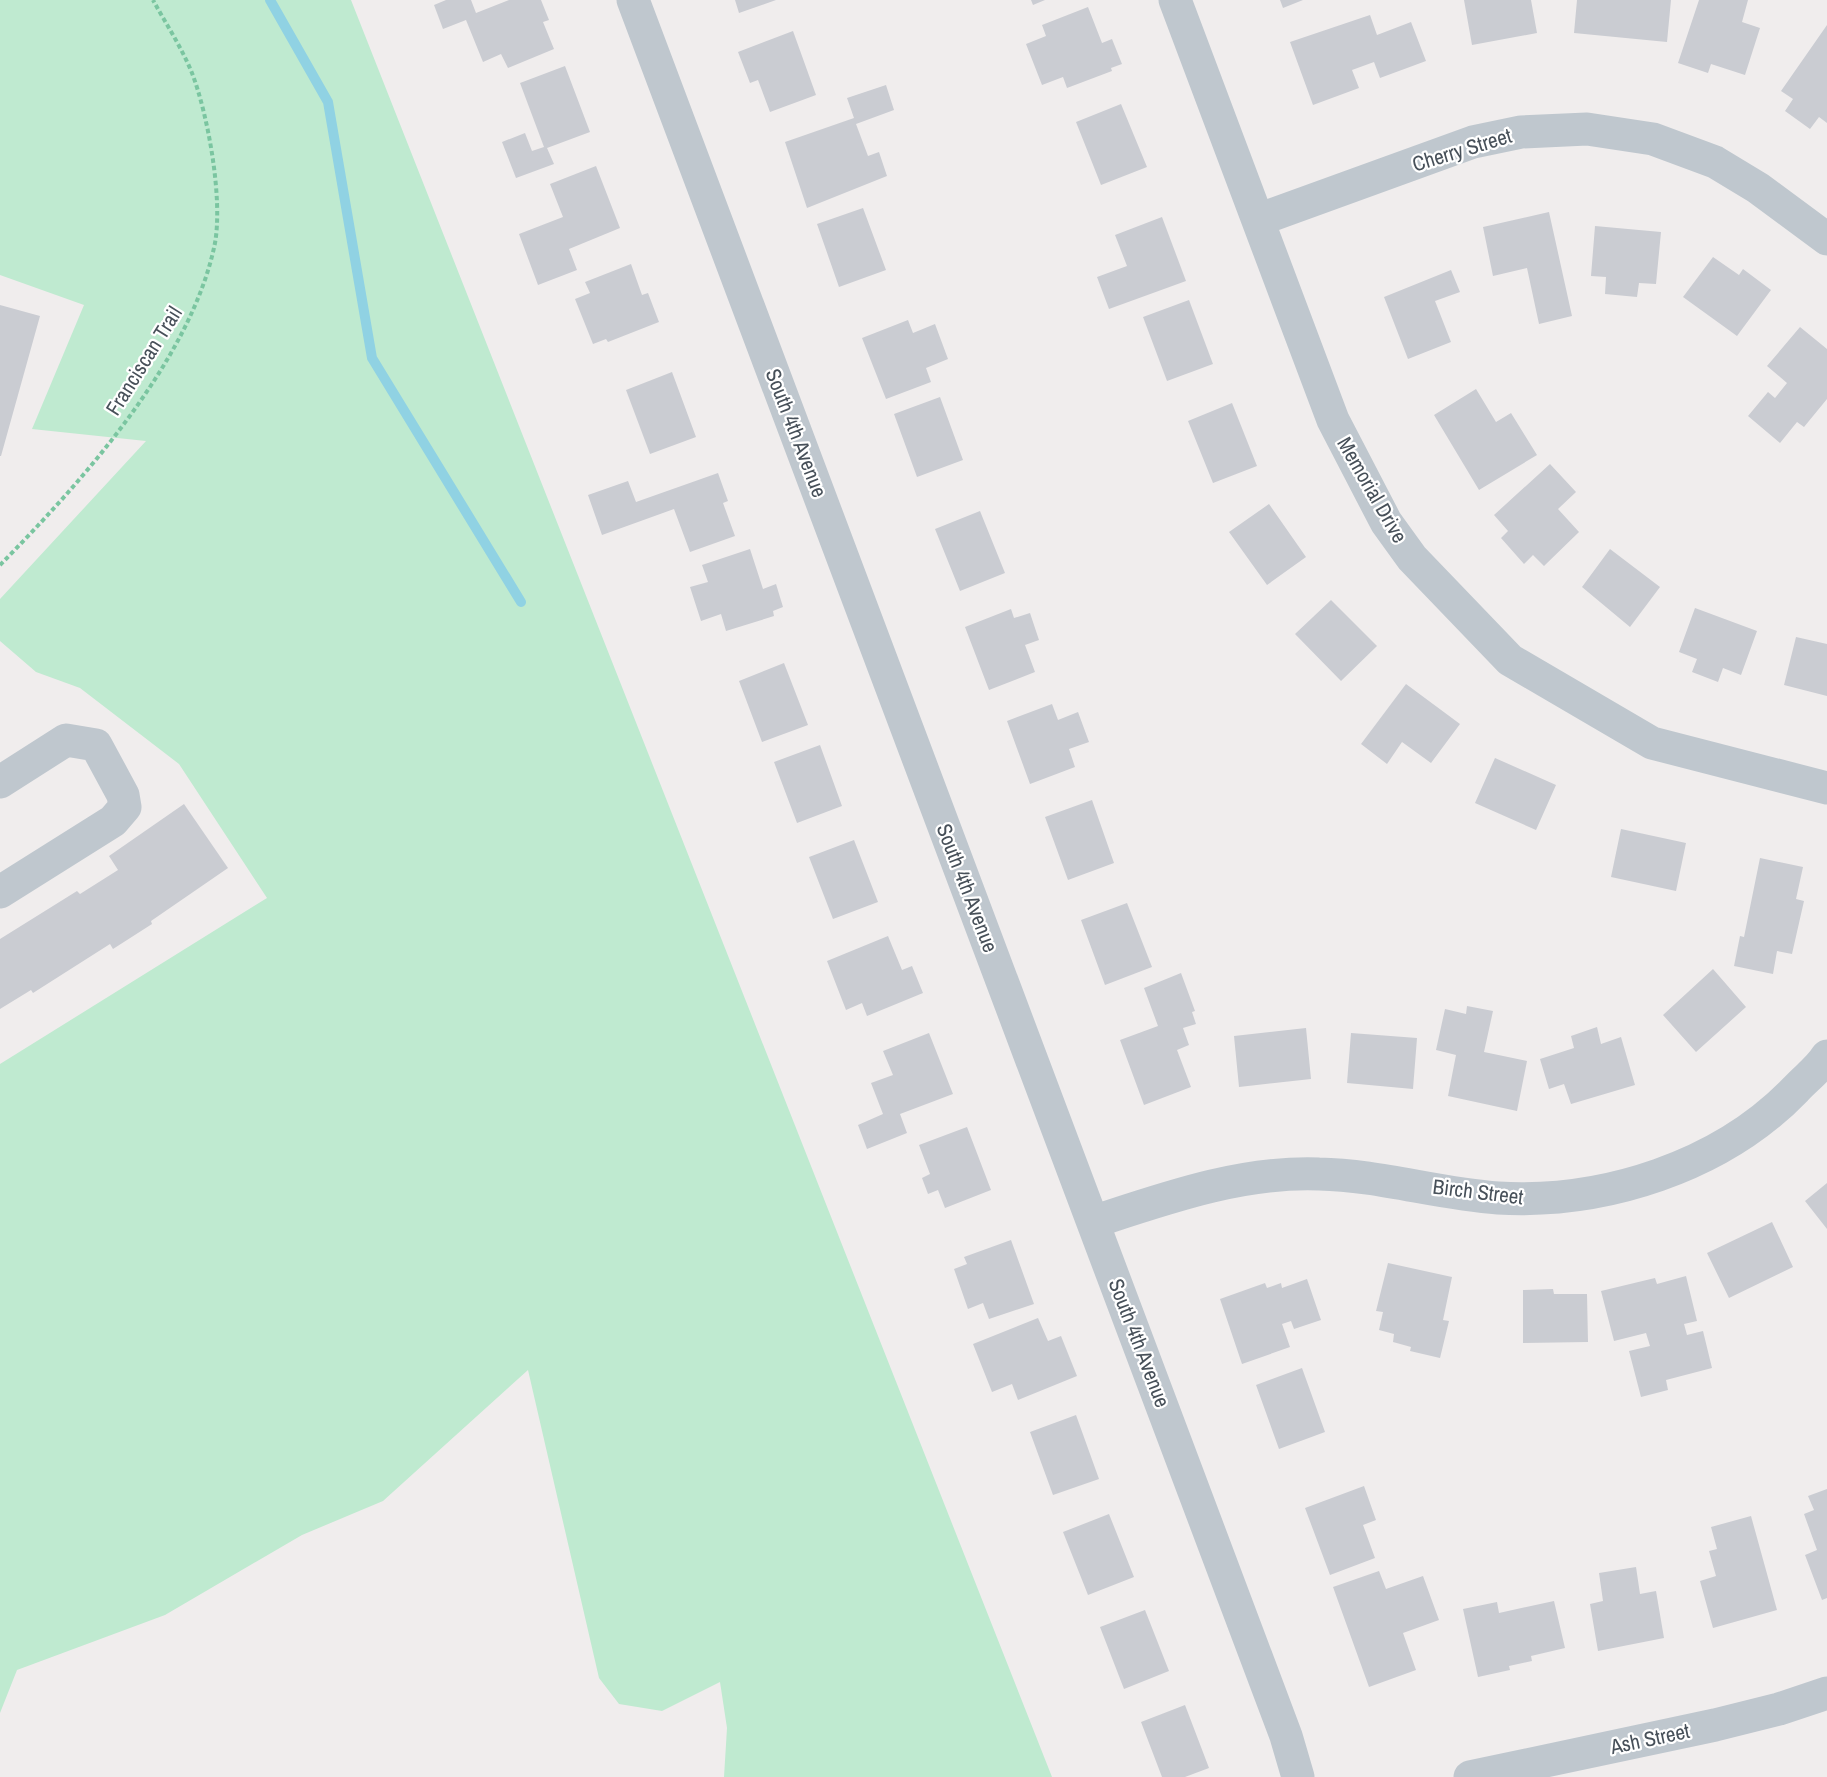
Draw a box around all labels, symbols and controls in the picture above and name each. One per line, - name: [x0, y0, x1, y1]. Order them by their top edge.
- street label: Cherry Street: [1409, 121, 1515, 178]
- street label: Franciscan Trail: [99, 301, 189, 421]
- street label: South 4th Avenue: [759, 364, 834, 501]
- street label: Memorial Drive: [1330, 432, 1414, 548]
- street label: South 4th Avenue: [930, 819, 1005, 956]
- street label: Birch Street: [1431, 1172, 1525, 1211]
- street label: South 4th Avenue: [1102, 1274, 1177, 1411]
- street label: Ash Street: [1607, 1716, 1692, 1761]

